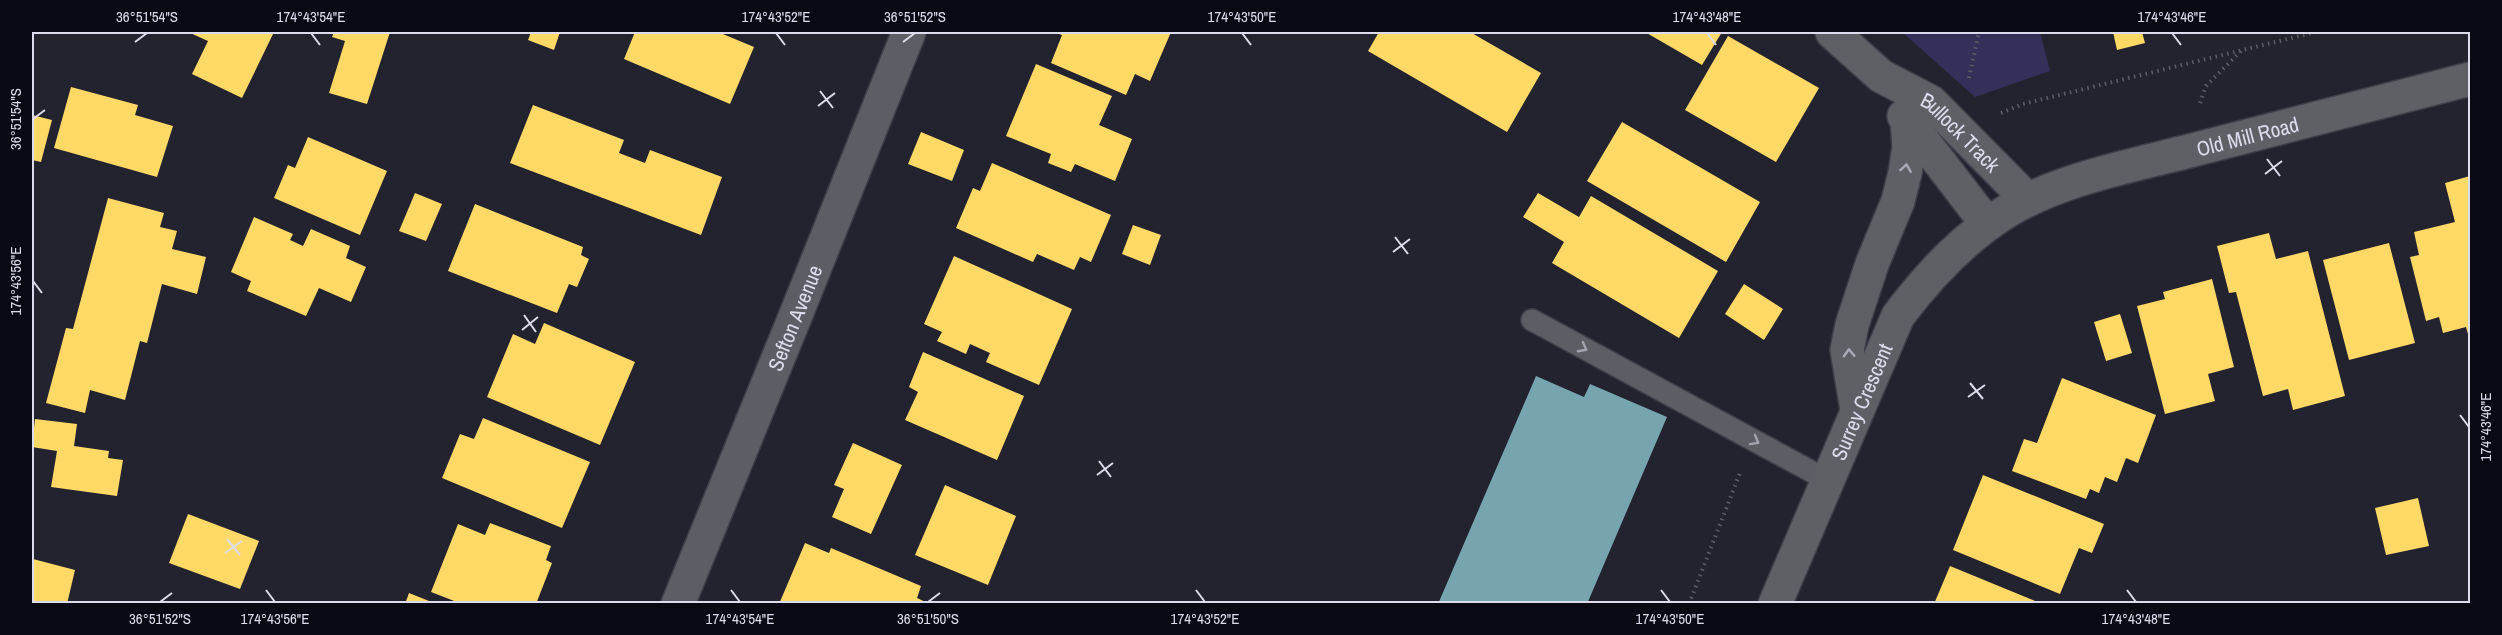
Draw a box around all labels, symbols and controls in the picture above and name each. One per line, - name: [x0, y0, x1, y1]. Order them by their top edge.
- text: 36°51'54"S: [116, 6, 178, 27]
- text: 174°43'54"E: [277, 6, 345, 27]
- text: 174°43'52"E: [742, 6, 810, 27]
- text: 36°51'52"S: [884, 6, 946, 27]
- text: 174°43'50"E: [1208, 6, 1276, 27]
- text: 174°43'48"E: [1673, 6, 1741, 27]
- text: 174°43'46"E: [2138, 6, 2206, 27]
- street label: Bullock Track: [1916, 85, 2007, 179]
- text: 36°51'54"S: [5, 88, 26, 150]
- street label: Old Mill Road: [2193, 109, 2302, 163]
- one-way arrow: [1899, 163, 1911, 172]
- text: 174°43'56"E: [5, 247, 26, 315]
- street label: Sefton Avenue: [760, 261, 829, 375]
- street label: Surrey Crescent: [1824, 339, 1899, 465]
- one-way arrow: [1577, 341, 1587, 352]
- one-way arrow: [1842, 348, 1855, 357]
- text: 174°43'46"E: [2475, 393, 2496, 461]
- one-way arrow: [1748, 434, 1759, 445]
- text: 36°51'52"S: [129, 608, 191, 629]
- text: 174°43'56"E: [241, 608, 309, 629]
- text: 174°43'54"E: [706, 608, 774, 629]
- text: 36°51'50"S: [897, 608, 959, 629]
- text: 174°43'52"E: [1171, 608, 1239, 629]
- text: 174°43'50"E: [1636, 608, 1704, 629]
- text: 174°43'48"E: [2102, 608, 2170, 629]

